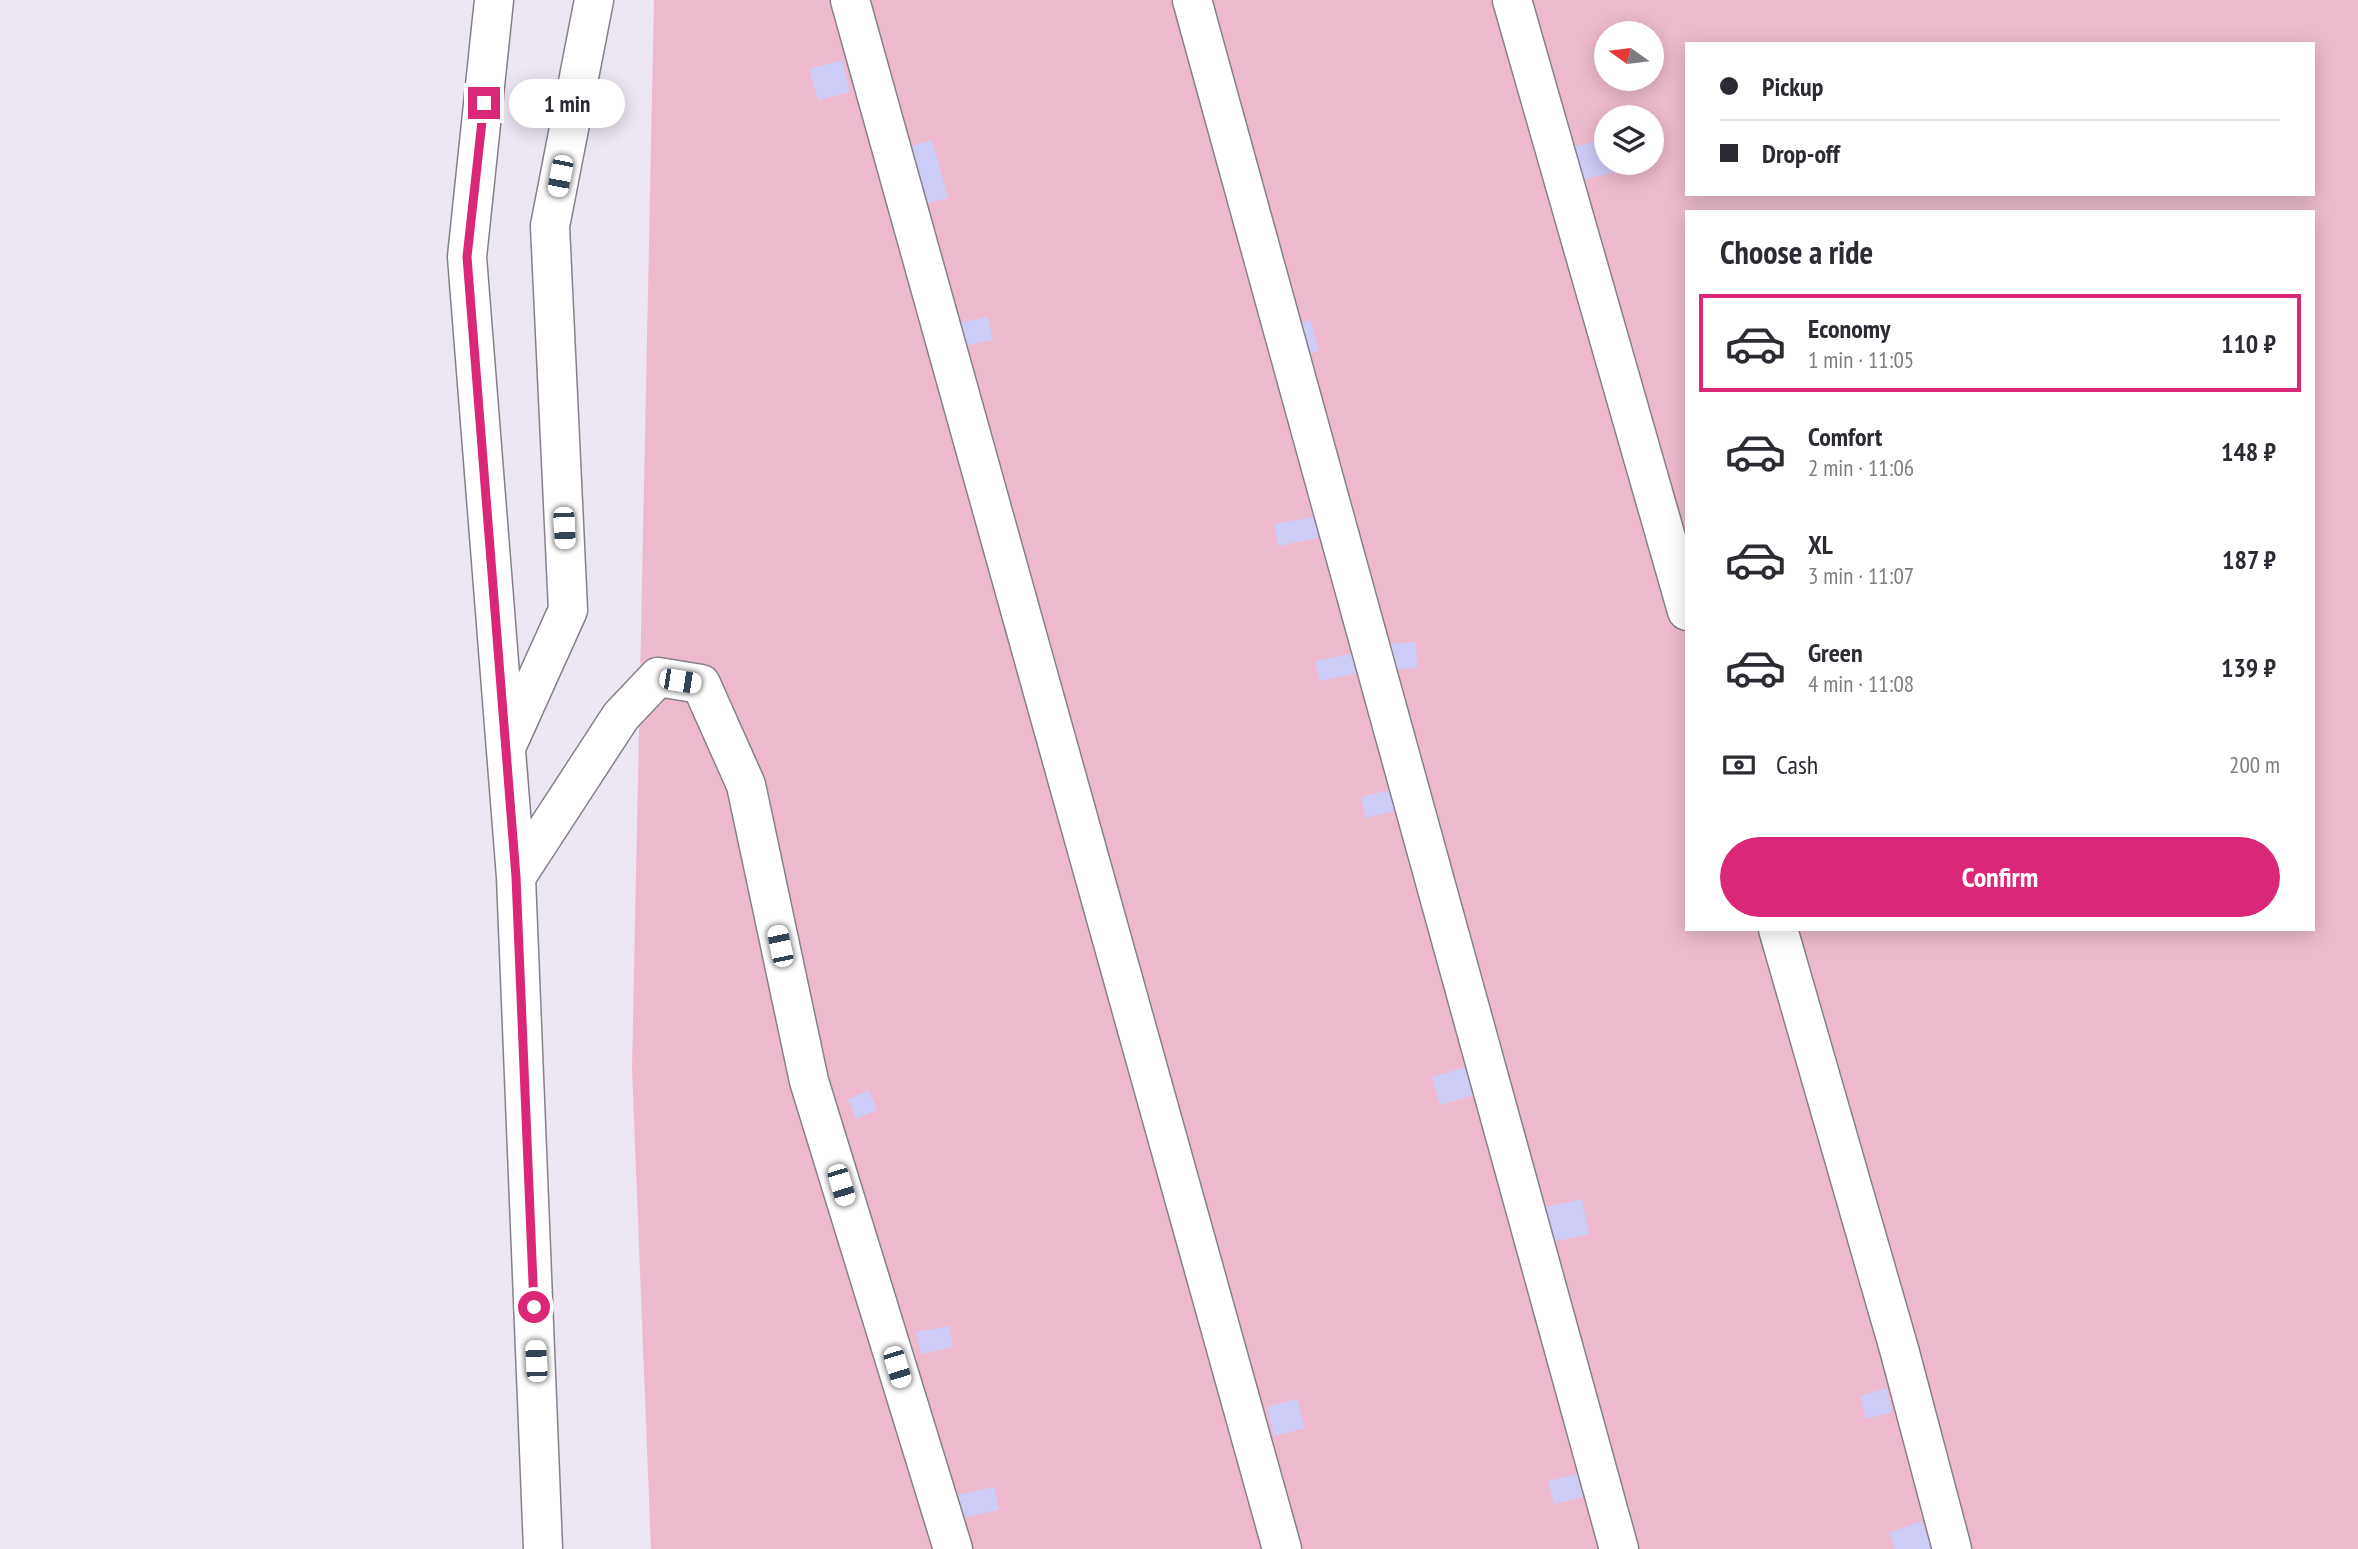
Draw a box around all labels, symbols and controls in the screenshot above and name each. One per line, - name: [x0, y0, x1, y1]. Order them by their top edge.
- north arrow: [1594, 21, 1664, 91]
- map controls: [1594, 21, 1664, 175]
- text: Pickup: [1762, 70, 1823, 103]
- callout: 1 min: [508, 78, 624, 128]
- route end: [468, 87, 500, 119]
- text: 1 min: [544, 89, 590, 118]
- button: layers: [1594, 105, 1664, 175]
- text: Drop-off: [1762, 137, 1840, 170]
- car: [546, 153, 575, 199]
- text: Choose a ride: [1720, 231, 1873, 273]
- icon: car: [1724, 312, 1787, 375]
- text: Economy: [1808, 312, 1890, 345]
- text: 110 ₽: [2221, 327, 2276, 360]
- text: 1 min · 11:05: [1808, 345, 1914, 374]
- icon: car: [1724, 420, 1787, 483]
- text: Comfort: [1808, 420, 1882, 453]
- text: 148 ₽: [2221, 435, 2276, 468]
- text: 2 min · 11:06: [1808, 453, 1914, 482]
- car: [553, 506, 576, 550]
- icon: car: [1724, 528, 1787, 591]
- text: XL: [1808, 528, 1833, 561]
- text: 187 ₽: [2222, 543, 2276, 576]
- text: 3 min · 11:07: [1808, 561, 1914, 590]
- icon: car: [1724, 636, 1787, 699]
- text: Green: [1808, 636, 1863, 669]
- text: 139 ₽: [2221, 651, 2276, 684]
- car: [658, 667, 703, 695]
- text: 4 min · 11:08: [1808, 669, 1914, 698]
- icon: cash: [1720, 746, 1758, 784]
- text: Cash: [1776, 748, 1818, 781]
- text: 200 m: [2229, 750, 2280, 779]
- button: Confirm: [1720, 837, 2280, 917]
- car: [766, 923, 795, 969]
- car: [825, 1162, 858, 1208]
- route start: [518, 1291, 550, 1323]
- car: [525, 1339, 548, 1383]
- car: [881, 1344, 914, 1390]

